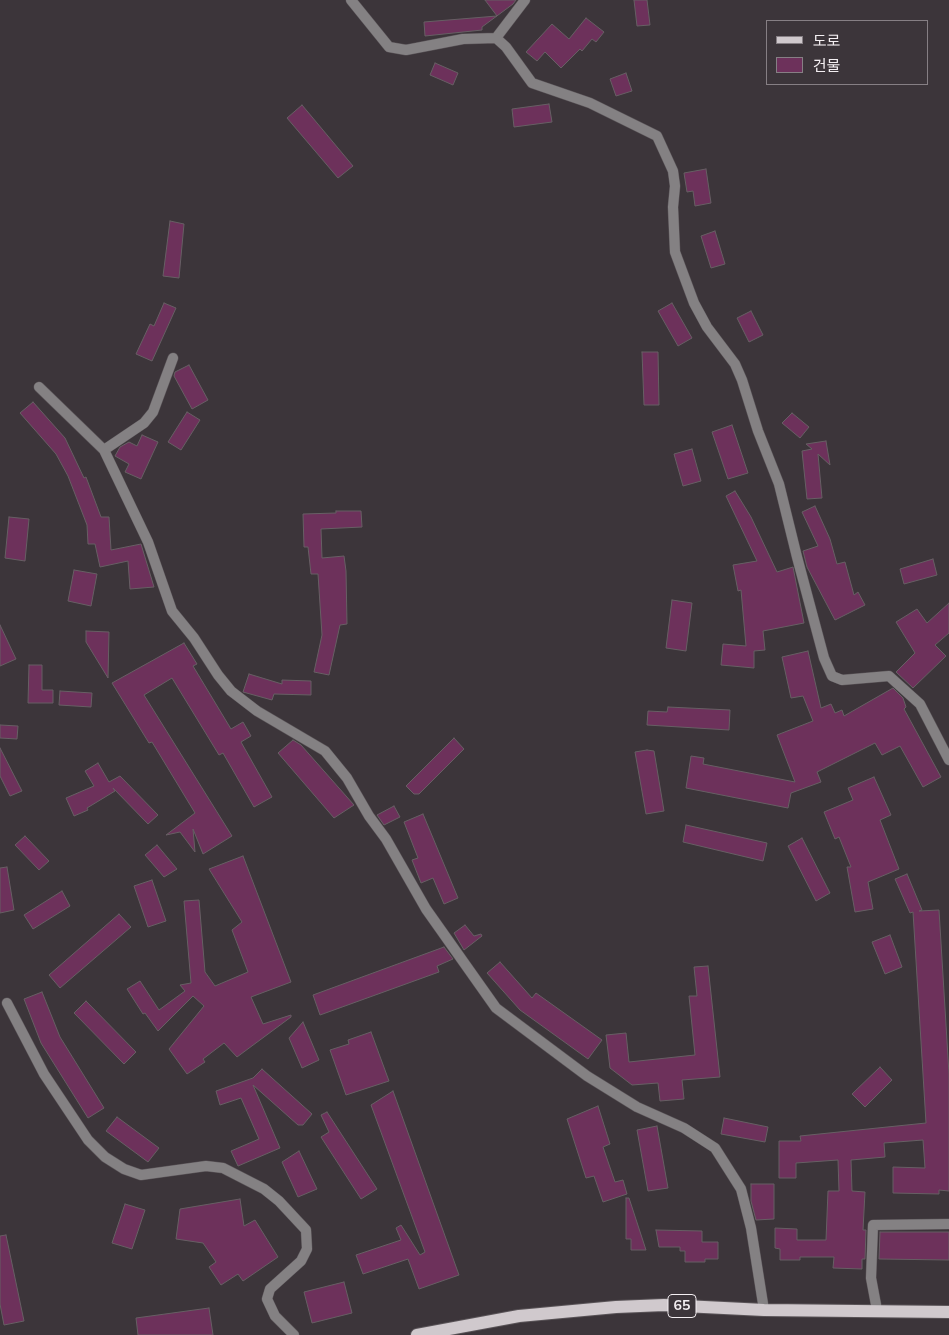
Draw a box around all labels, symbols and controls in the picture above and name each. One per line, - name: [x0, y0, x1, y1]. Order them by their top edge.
- legend: [766, 20, 929, 85]
- text: 도로: [813, 31, 841, 50]
- text: 건물: [813, 56, 841, 75]
- road number: 65: [668, 1294, 696, 1318]

